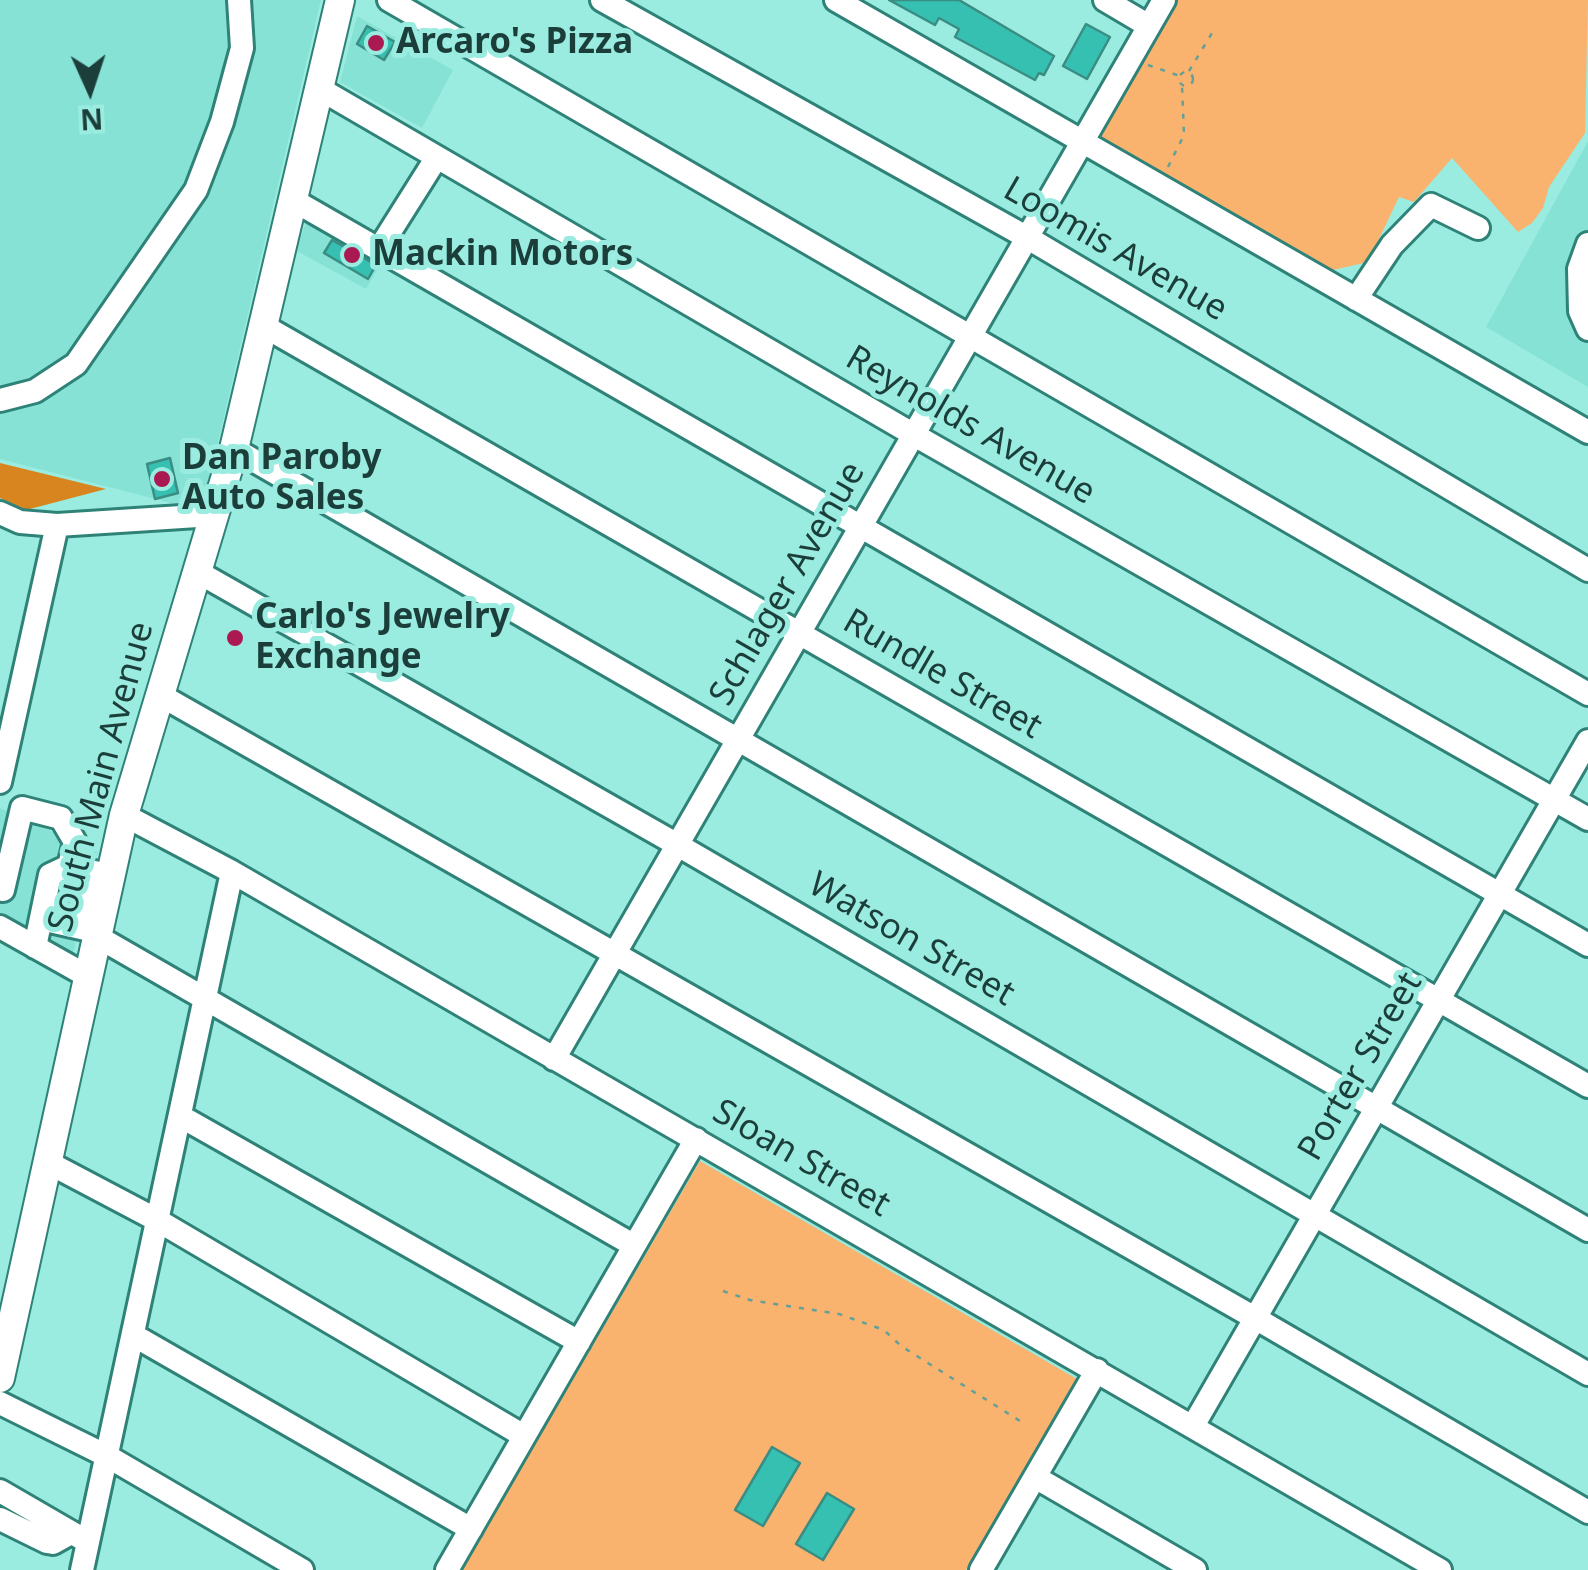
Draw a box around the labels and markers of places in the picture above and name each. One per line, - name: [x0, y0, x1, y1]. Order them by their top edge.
- place label: Arcaro's Pizza: [396, 22, 633, 64]
- marker: Arcaro's Pizza: [365, 32, 387, 54]
- place label: Mackin Motors: [372, 234, 633, 276]
- marker: Mackin Motors: [341, 244, 363, 266]
- place label: Dan Paroby Auto Sales: [182, 438, 381, 520]
- marker: Dan Paroby Auto Sales: [151, 468, 173, 490]
- place label: Carlo's Jewelry Exchange: [255, 597, 510, 679]
- marker: Carlo's Jewelry Exchange: [224, 627, 246, 649]

